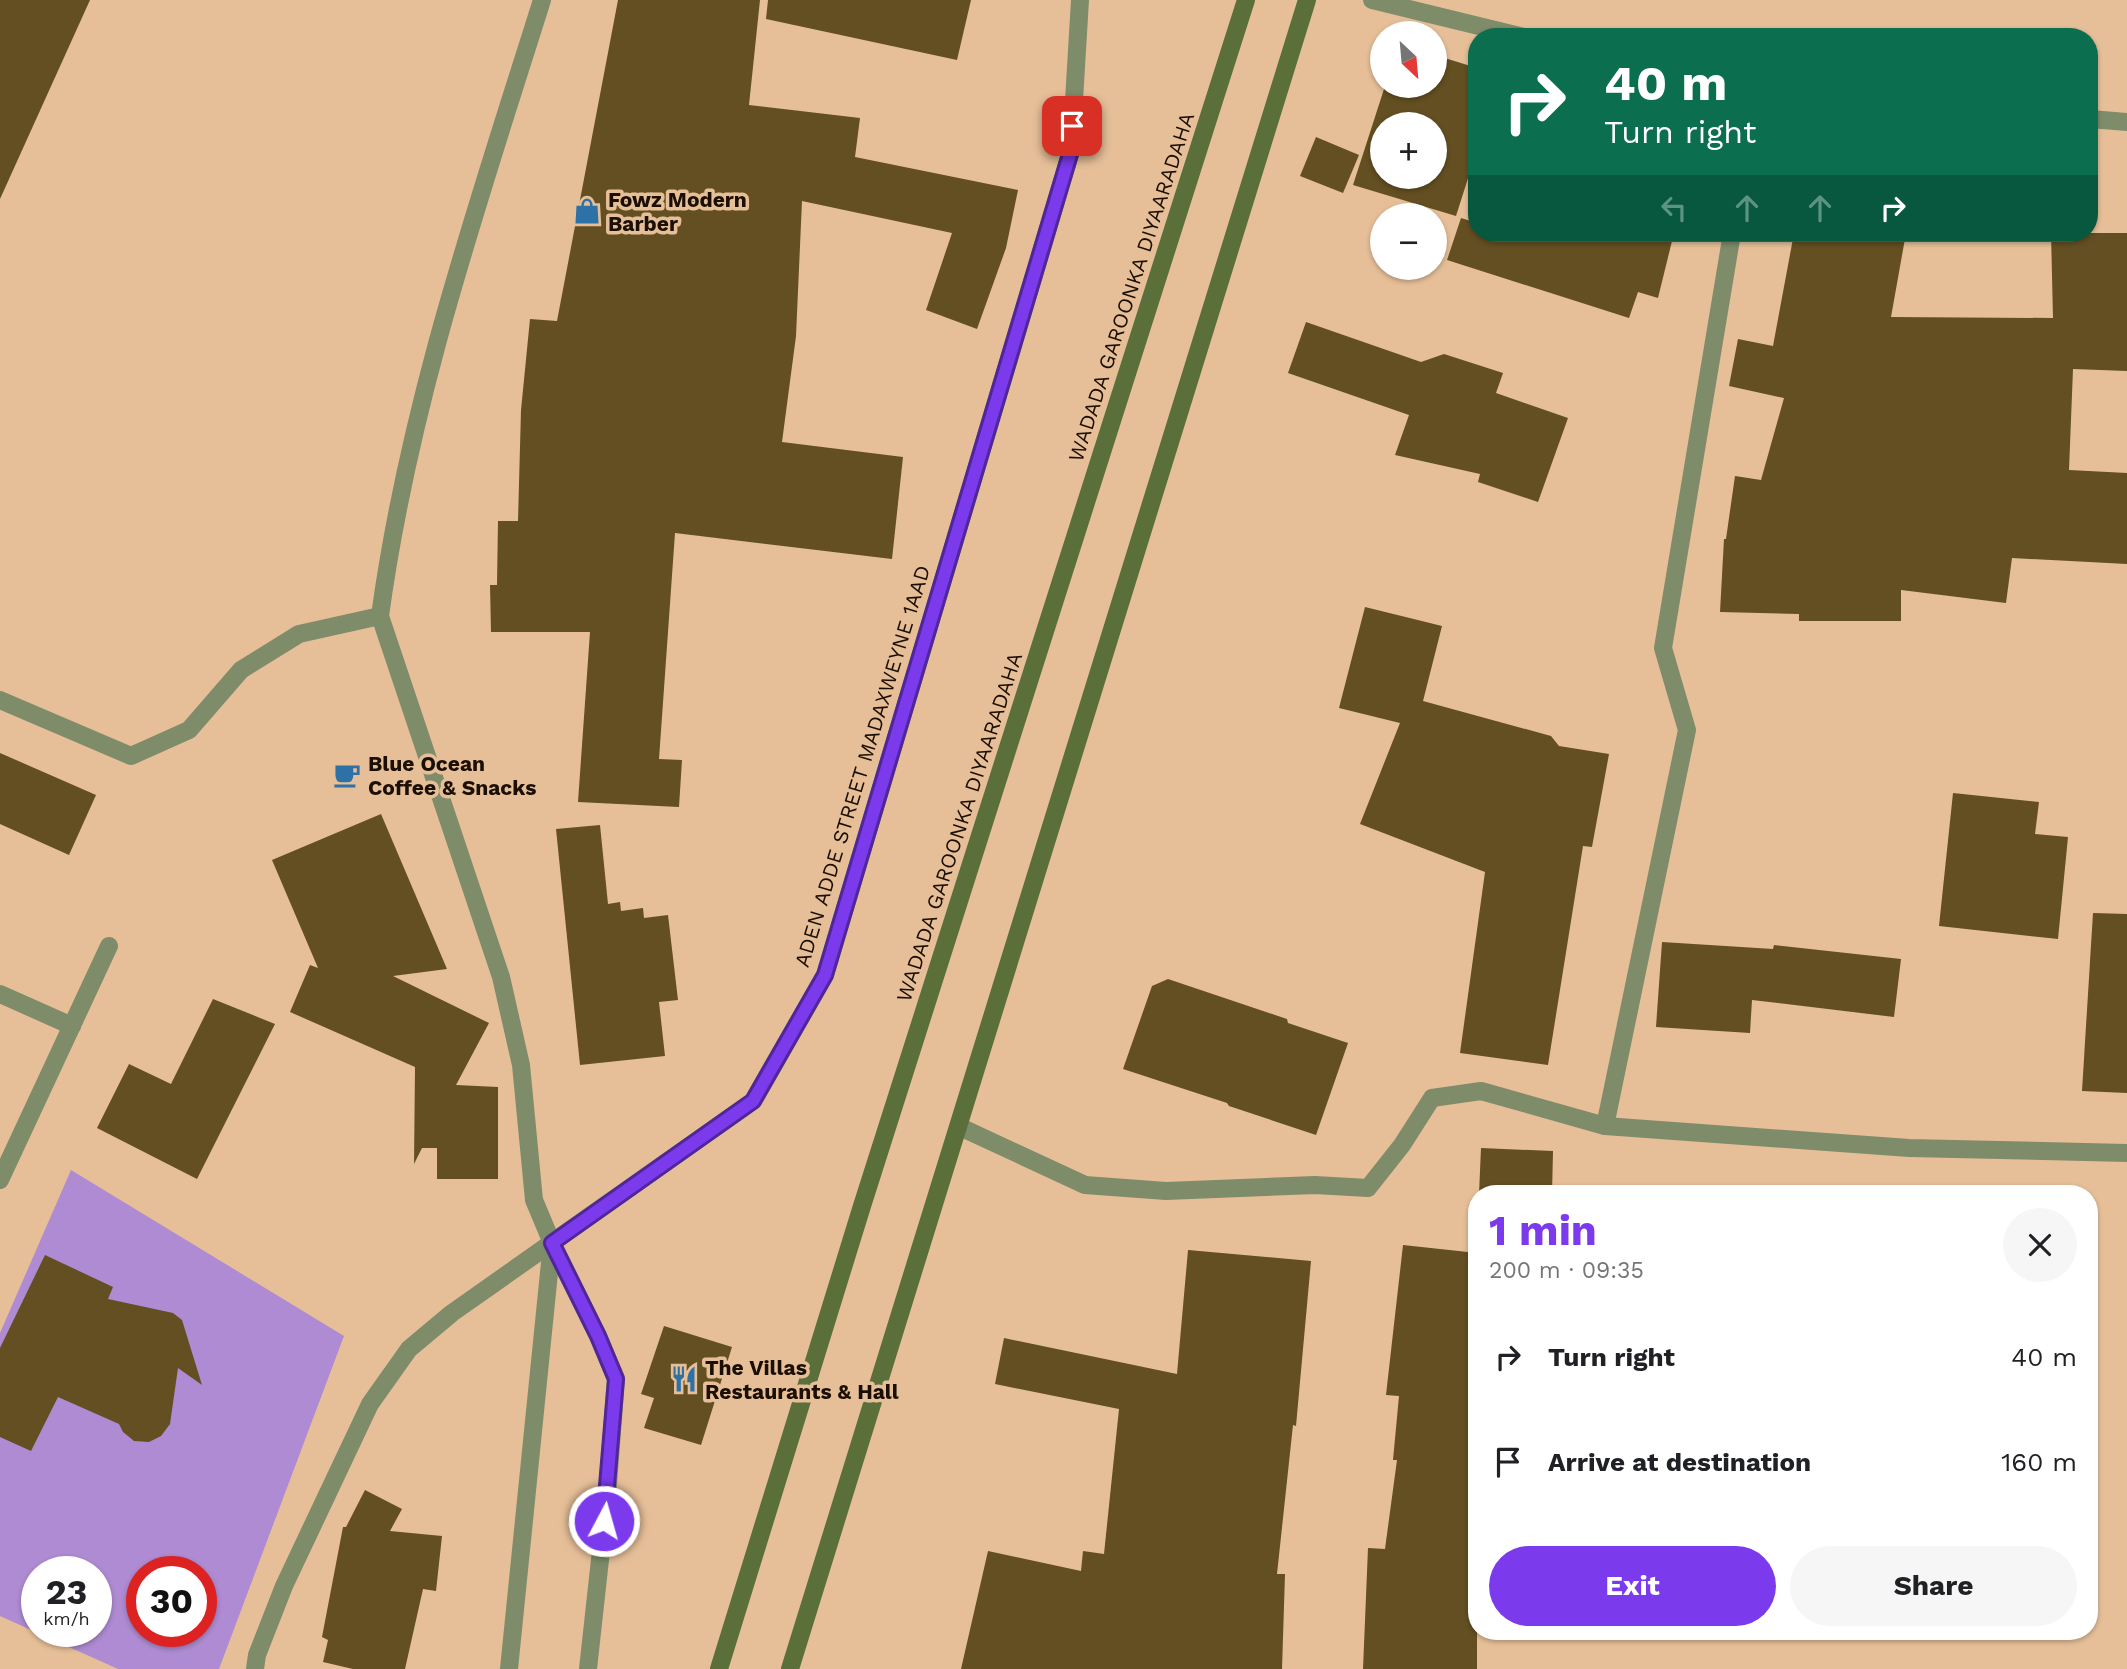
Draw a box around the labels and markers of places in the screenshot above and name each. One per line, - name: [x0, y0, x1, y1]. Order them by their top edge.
- pin: [1042, 96, 1102, 156]
- place label: Fowz Modern Barber: [608, 187, 747, 236]
- shop icon: Fowz Modern Barber: [572, 196, 602, 226]
- place label: Blue Ocean Coffee & Snacks: [368, 751, 536, 800]
- cafe icon: Blue Ocean Coffee & Snacks: [332, 760, 362, 790]
- place label: The Villas Restaurants & Hall: [705, 1355, 899, 1404]
- restaurant icon: The Villas Restaurants & Hall: [669, 1364, 699, 1394]

